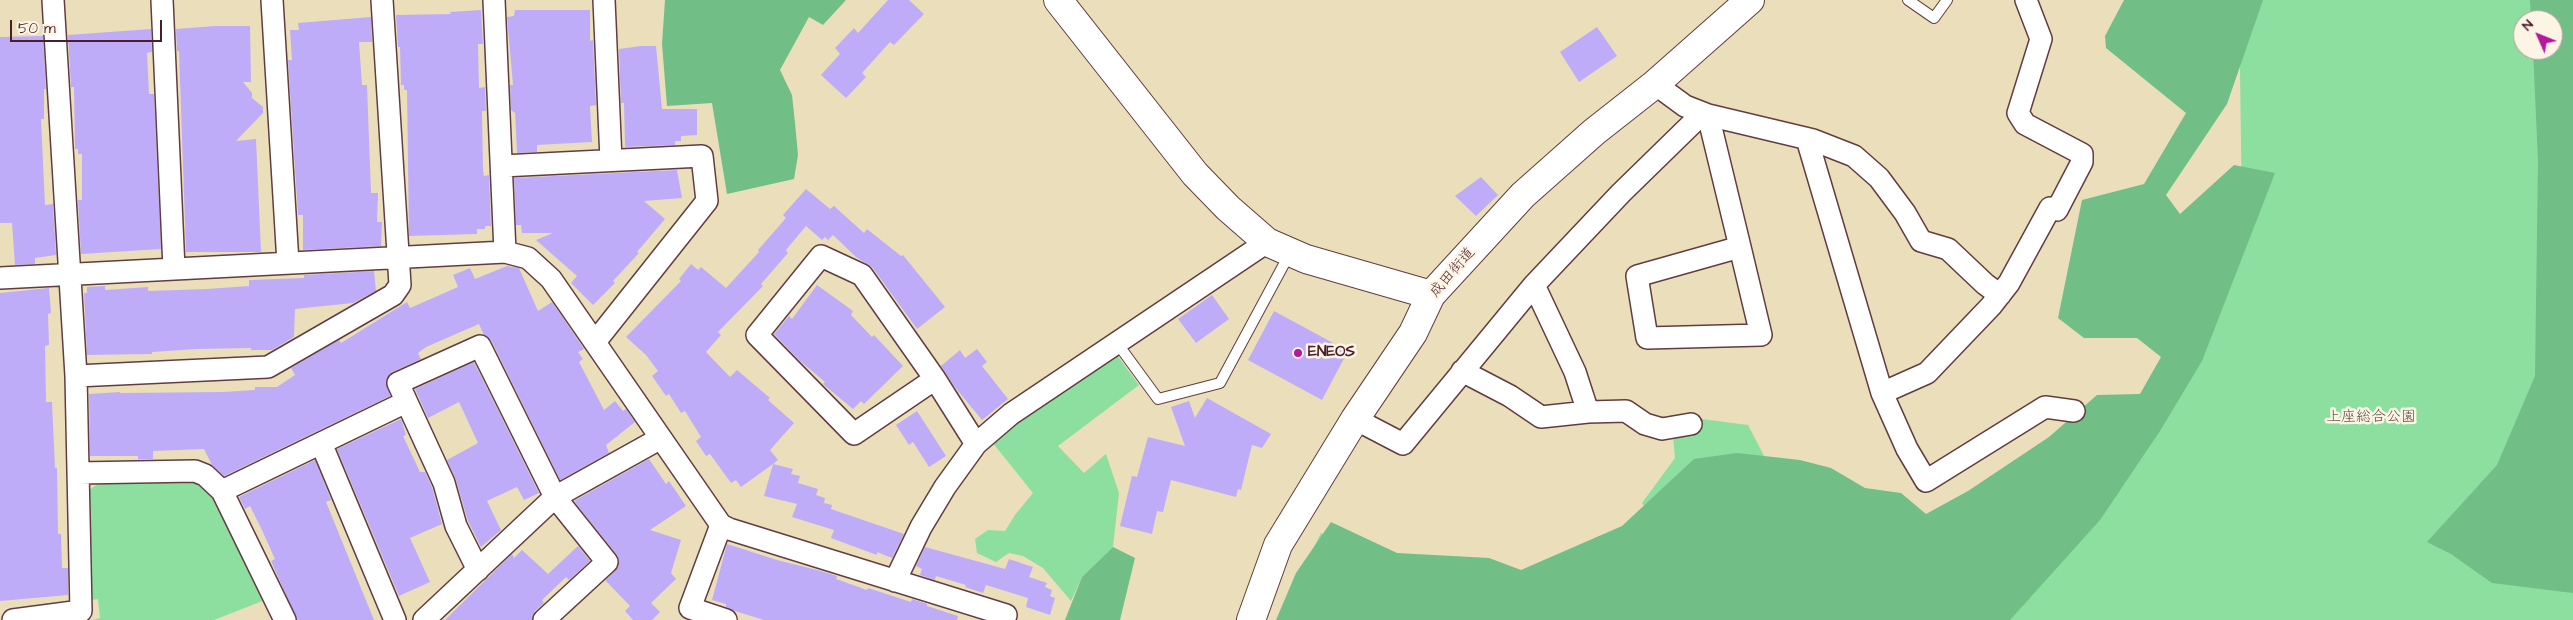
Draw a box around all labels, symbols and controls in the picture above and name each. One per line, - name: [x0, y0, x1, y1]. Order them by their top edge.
- scale bar: [12, 10, 165, 42]
- north arrow: [2513, 10, 2563, 60]
- text: N: [2518, 15, 2538, 35]
- text: 50 m: [18, 18, 56, 39]
- street label: 成田街道: [1427, 244, 1479, 302]
- place label: ENEOS: [1308, 344, 1355, 362]
- marker: ENEOS: [1292, 347, 1304, 359]
- park label: 上座総合公園: [2326, 409, 2416, 427]

